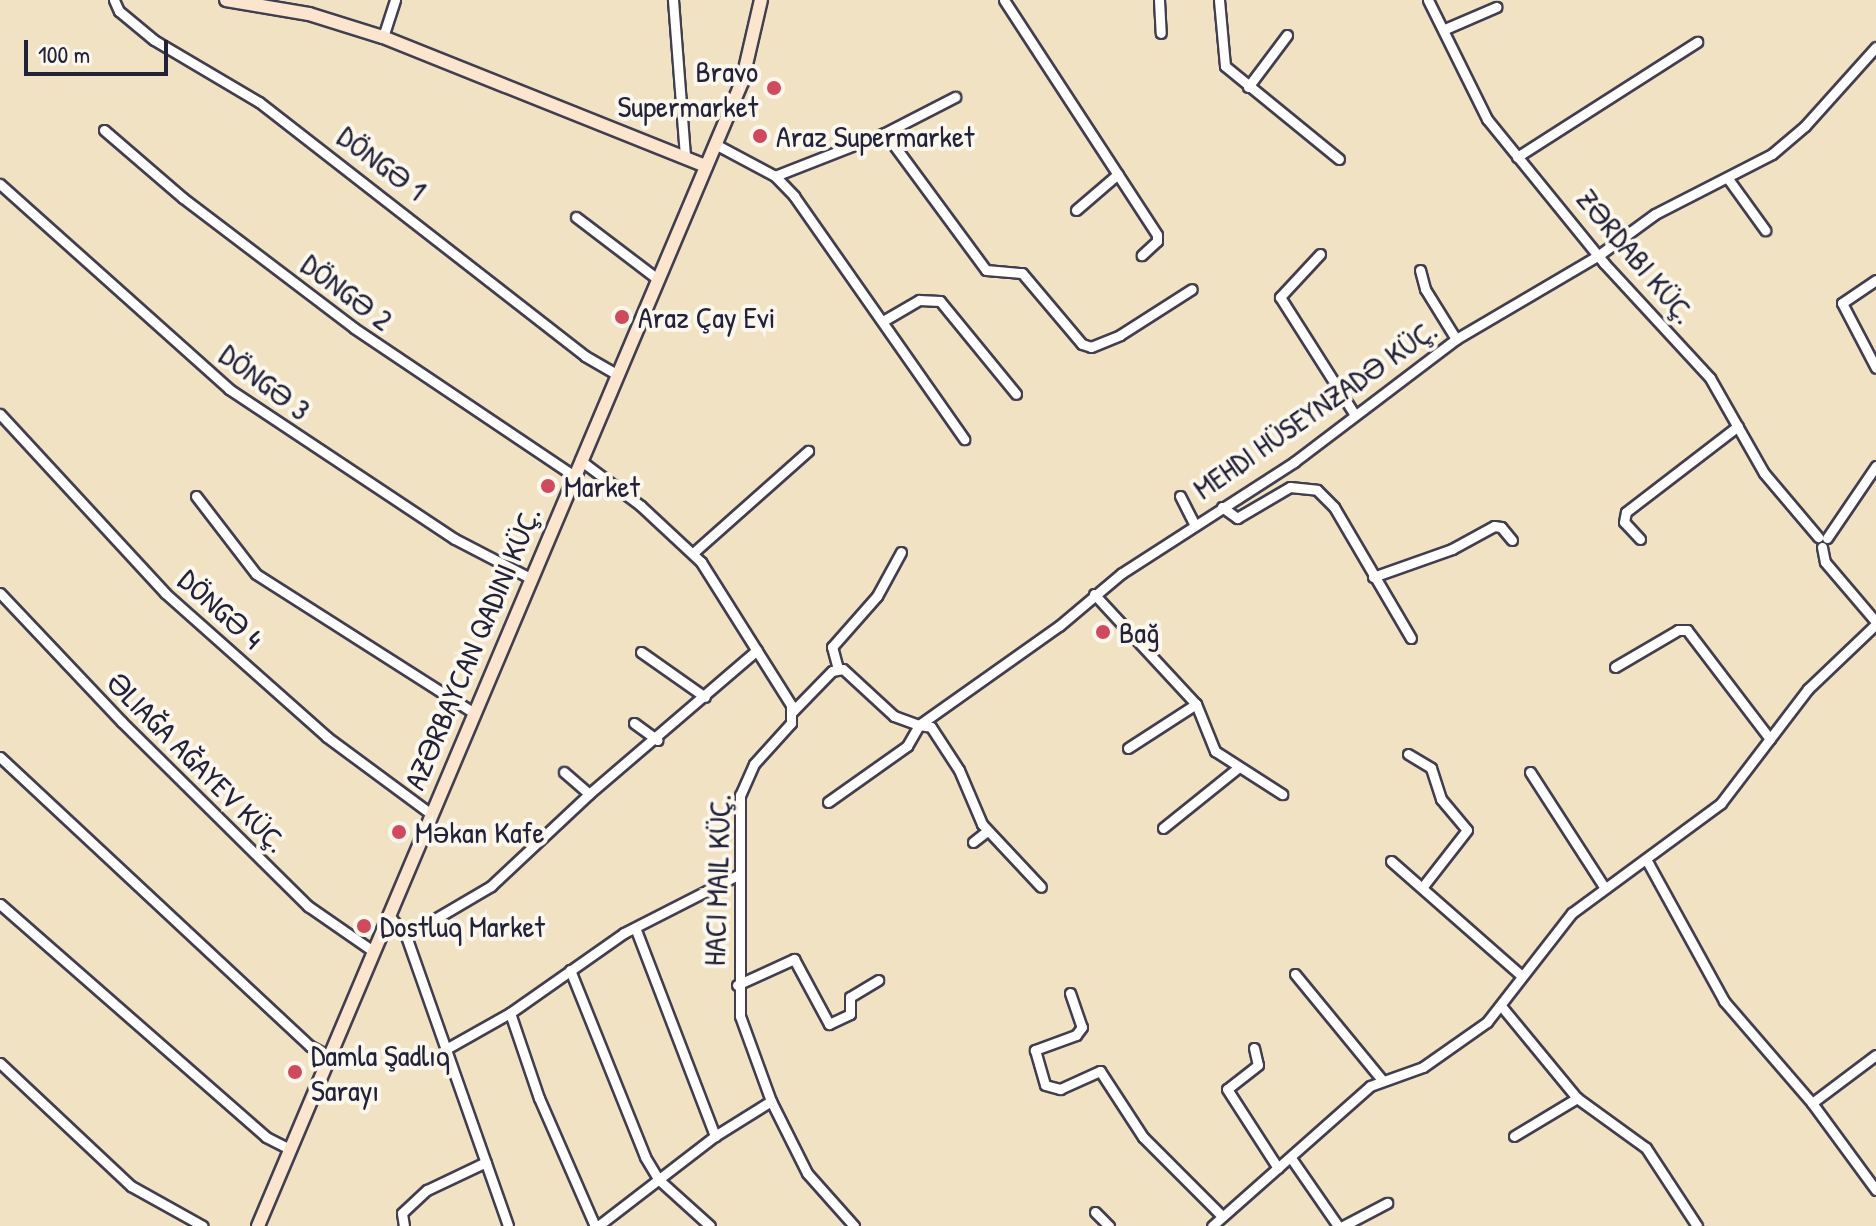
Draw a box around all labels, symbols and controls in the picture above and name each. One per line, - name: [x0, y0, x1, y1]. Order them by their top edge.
- scale bar: [28, 24, 172, 74]
- text: 100 m: [38, 38, 90, 70]
- place label: Bravo Supermarket: [617, 53, 758, 124]
- marker: Bravo Supermarket: [765, 79, 783, 97]
- street label: DÖNGƏ 1: [331, 118, 433, 208]
- place label: Araz Supermarket: [776, 118, 974, 154]
- marker: Araz Supermarket: [751, 127, 769, 145]
- street label: ZƏRDABI KÜÇ.: [1569, 181, 1703, 331]
- street label: DÖNGƏ 2: [294, 246, 400, 338]
- place label: Araz Çay Evi: [638, 299, 775, 335]
- marker: Araz Çay Evi: [613, 308, 631, 326]
- street label: MEHDI HÜSEYNZADƏ KÜÇ.: [1186, 311, 1444, 507]
- street label: DÖNGƏ 3: [213, 336, 317, 428]
- place label: Market: [564, 468, 640, 504]
- marker: Market: [539, 477, 557, 495]
- street label: AZƏRBAYCAN QADINI KÜÇ.: [396, 501, 548, 795]
- street label: DÖNGƏ 4: [171, 561, 271, 657]
- place label: Bağ: [1119, 614, 1159, 650]
- marker: Bağ: [1094, 623, 1112, 641]
- street label: ƏLIAĞA AĞAYEV KÜÇ.: [99, 664, 295, 860]
- street label: HACI MAIL KÜÇ.: [696, 794, 738, 966]
- place label: Məkan Kafe: [415, 814, 544, 850]
- marker: Məkan Kafe: [390, 823, 408, 841]
- place label: Dostluq Market: [380, 908, 545, 944]
- marker: Dostluq Market: [355, 917, 373, 935]
- place label: Damla Şadlıq Sarayı: [311, 1037, 450, 1108]
- marker: Damla Şadlıq Sarayı: [286, 1063, 304, 1081]

